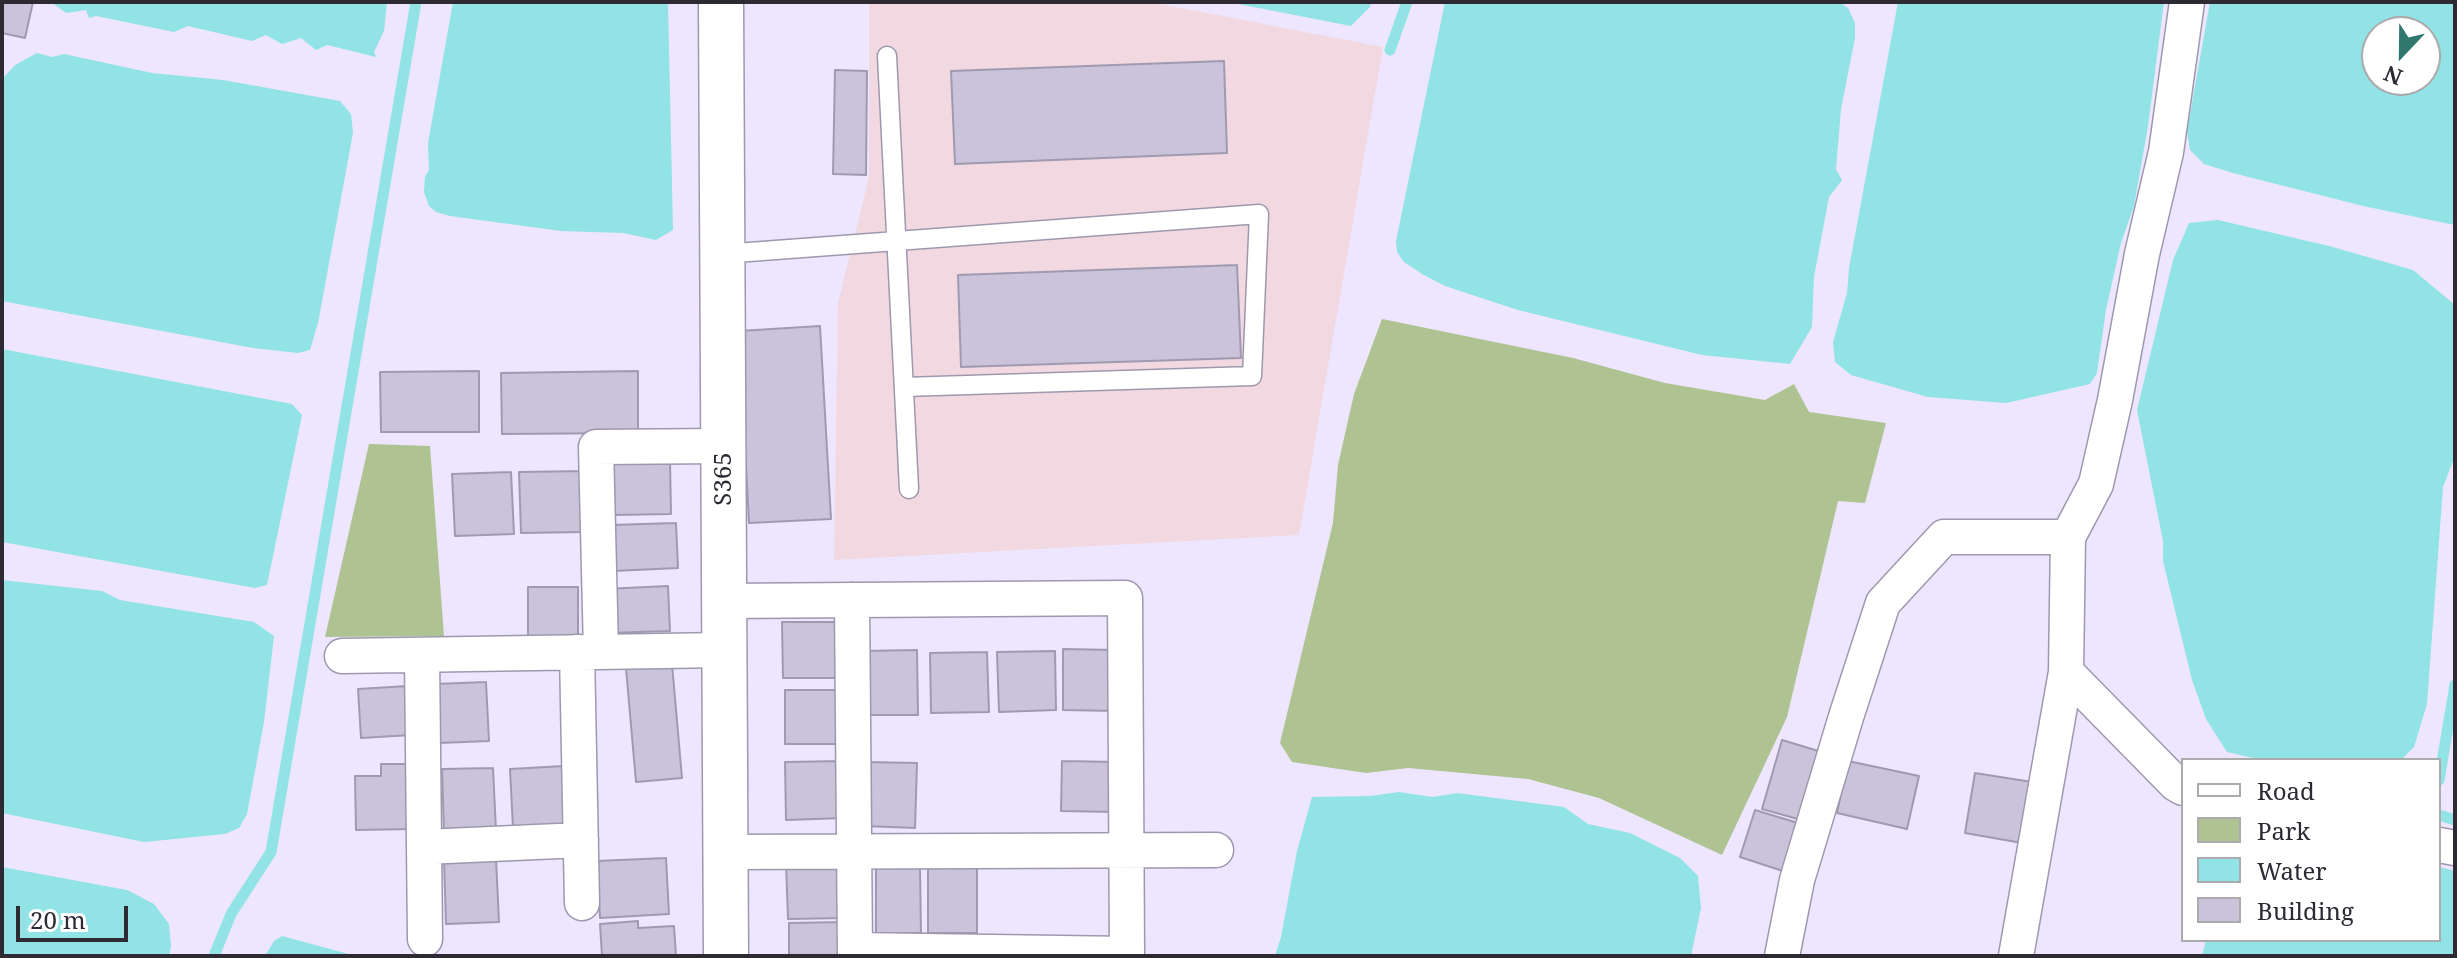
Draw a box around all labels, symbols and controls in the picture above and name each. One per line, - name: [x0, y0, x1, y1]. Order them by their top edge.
- north arrow: [2361, 16, 2441, 96]
- text: N: [2379, 59, 2406, 94]
- street label: S365: [710, 452, 738, 506]
- legend: [2181, 758, 2441, 942]
- text: Road: [2257, 774, 2315, 807]
- text: Park: [2257, 814, 2310, 847]
- text: Water: [2257, 854, 2327, 887]
- scale bar: [20, 890, 132, 940]
- text: Building: [2257, 894, 2354, 927]
- text: 20 m: [30, 903, 86, 936]

